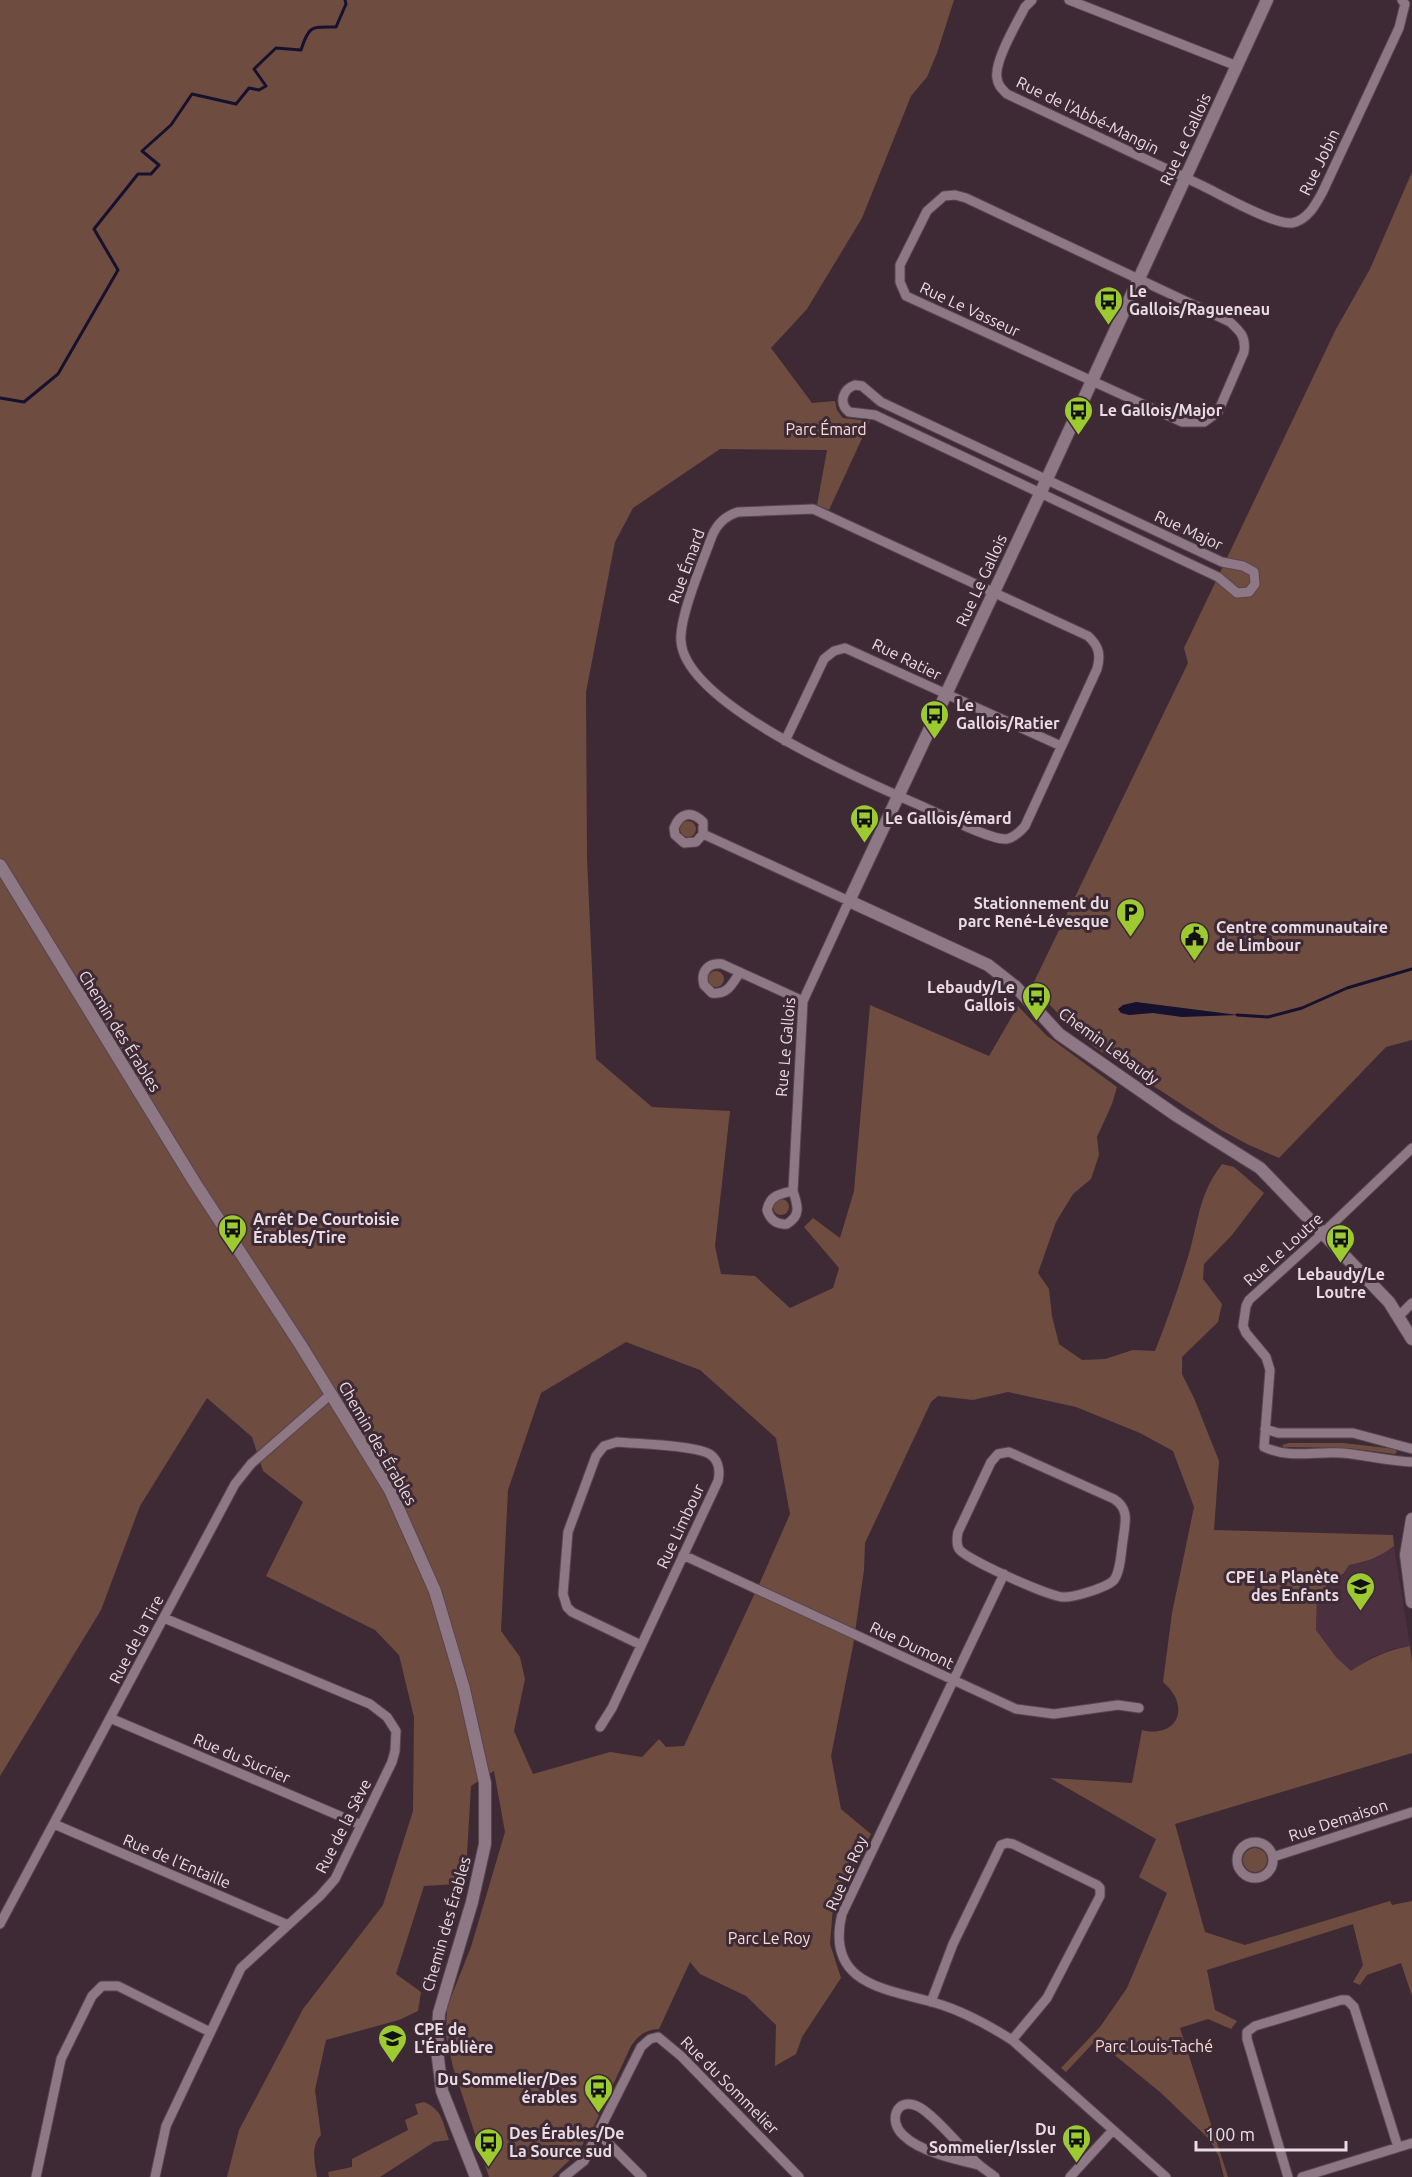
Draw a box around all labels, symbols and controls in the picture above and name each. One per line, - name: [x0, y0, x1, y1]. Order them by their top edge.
- street label: Rue de l'Abbé-Mangin: [1014, 73, 1162, 157]
- street label: Rue Le Gallois: [1156, 90, 1214, 188]
- street label: Rue Jobin: [1295, 126, 1343, 198]
- street label: Rue Le Vasseur: [917, 278, 1023, 340]
- place label: Le Gallois/Ragueneau: [1129, 282, 1270, 318]
- bus stop icon: Le Gallois/Ragueneau: [1092, 284, 1124, 326]
- bus stop icon: Le Gallois/Major: [1062, 394, 1094, 436]
- place label: Le Gallois/Major: [1099, 401, 1223, 419]
- park label: Parc Émard: [785, 418, 867, 438]
- street label: Rue Major: [1152, 506, 1226, 554]
- street label: Rue Émard: [662, 526, 708, 606]
- street label: Rue Le Gallois: [952, 531, 1010, 629]
- street label: Rue Ratier: [869, 635, 945, 683]
- place label: Le Gallois/Ratier: [956, 696, 1060, 732]
- bus stop icon: Le Gallois/Ratier: [919, 698, 951, 740]
- bus stop icon: Le Gallois/émard: [848, 802, 880, 844]
- place label: Le Gallois/émard: [885, 809, 1012, 827]
- place label: Stationnement du parc René-Lévesque: [958, 894, 1109, 930]
- parking icon: Stationnement du parc René-Lévesque: [1114, 896, 1146, 938]
- place label: Centre communautaire de Limbour: [1216, 918, 1388, 954]
- public building icon: Centre communautaire de Limbour: [1179, 920, 1211, 962]
- street label: Chemin des Érables: [75, 966, 166, 1095]
- place label: Lebaudy/Le Gallois: [927, 978, 1015, 1014]
- bus stop icon: Lebaudy/Le Gallois: [1020, 980, 1052, 1022]
- street label: Rue Le Gallois: [772, 997, 798, 1097]
- street label: Chemin Lebaudy: [1056, 1004, 1163, 1088]
- street label: Rue Le Loutre: [1240, 1209, 1326, 1289]
- place label: Arrêt De Courtoisie Érables/Tire: [253, 1210, 399, 1246]
- bus stop icon: Arrêt De Courtoisie Érables/Tire: [216, 1212, 248, 1254]
- bus stop icon: Lebaudy/Le Loutre: [1325, 1222, 1357, 1264]
- place label: Lebaudy/Le Loutre: [1297, 1265, 1385, 1301]
- street label: Chemin des Érables: [335, 1377, 422, 1508]
- street label: Rue Limbour: [653, 1481, 707, 1571]
- place label: CPE La Planète des Enfants: [1226, 1568, 1339, 1604]
- school or university icon: CPE La Planète des Enfants: [1344, 1570, 1376, 1612]
- street label: Rue de la Tire: [105, 1592, 167, 1686]
- street label: Rue Dumont: [867, 1618, 958, 1673]
- street label: Rue du Sucrier: [191, 1729, 293, 1787]
- street label: Rue de la Sève: [312, 1776, 374, 1876]
- street label: Rue Demaison: [1286, 1796, 1390, 1844]
- street label: Rue de l'Entaille: [120, 1830, 234, 1892]
- street label: Rue Le Roy: [822, 1833, 870, 1913]
- street label: Chemin des Érables: [416, 1854, 474, 1994]
- park label: Parc Le Roy: [728, 1929, 810, 1947]
- place label: CPE de L'Érablière: [414, 2020, 494, 2056]
- school or university icon: CPE de L'Érablière: [377, 2022, 409, 2064]
- street label: Rue du Sommelier: [677, 2032, 783, 2138]
- park label: Parc Louis-Taché: [1095, 2037, 1213, 2055]
- place label: Du Sommelier/Des érables: [437, 2070, 577, 2106]
- bus stop icon: Du Sommelier/Des érables: [582, 2072, 614, 2114]
- scale bar: [1196, 2114, 1346, 2152]
- place label: Du Sommelier/Issler: [929, 2120, 1056, 2156]
- place label: Des Érables/De La Source sud: [509, 2122, 625, 2160]
- bus stop icon: Du Sommelier/Issler: [1061, 2122, 1093, 2164]
- text: 100 m: [1205, 2124, 1255, 2144]
- bus stop icon: Des Érables/De La Source sud: [472, 2126, 504, 2168]

